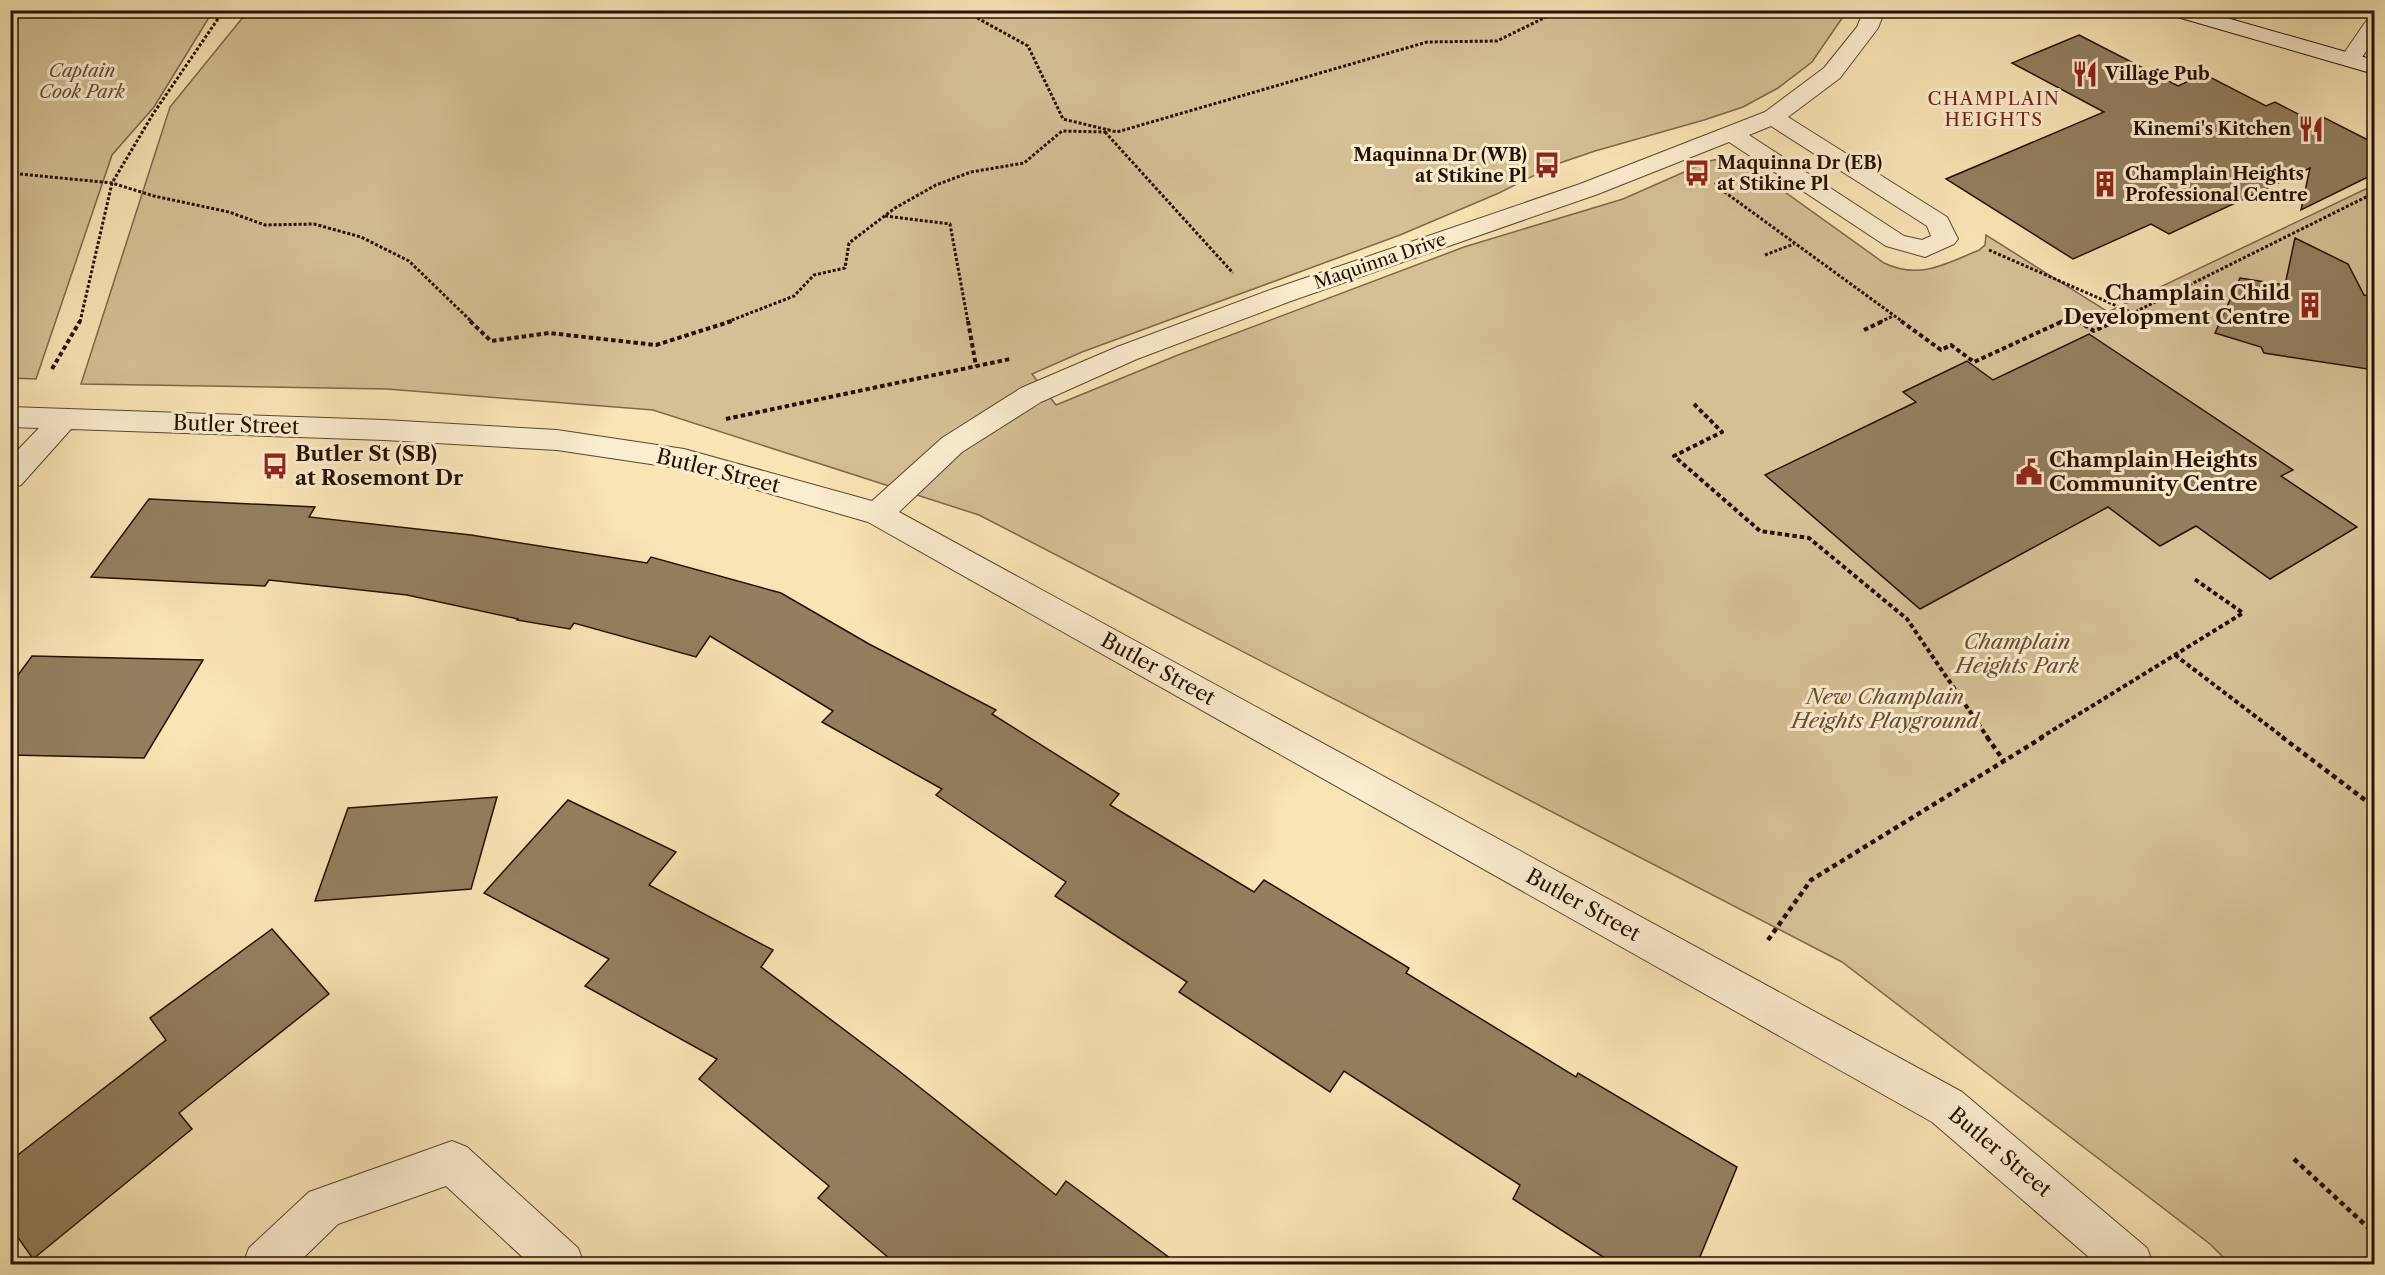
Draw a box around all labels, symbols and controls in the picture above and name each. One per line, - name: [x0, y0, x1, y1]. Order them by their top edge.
- restaurant icon: Village Pub: [2070, 59, 2100, 89]
- park label: Captain Cook Park: [39, 60, 126, 103]
- place label: Village Pub: [2104, 63, 2210, 85]
- district label: CHAMPLAIN HEIGHTS: [1928, 88, 2060, 131]
- restaurant icon: Kinemi's Kitchen: [2296, 114, 2326, 144]
- place label: Kinemi's Kitchen: [2133, 118, 2292, 140]
- place label: Maquinna Dr (WB) at Stikine Pl: [1353, 144, 1527, 187]
- bus stop icon: Maquinna Dr (WB) at Stikine Pl: [1532, 150, 1562, 180]
- place label: Maquinna Dr (EB) at Stikine Pl: [1717, 152, 1882, 195]
- bus stop icon: Maquinna Dr (EB) at Stikine Pl: [1682, 158, 1712, 188]
- place label: Champlain Heights Professional Centre: [2125, 163, 2308, 206]
- building icon: Champlain Heights Professional Centre: [2090, 169, 2120, 199]
- street label: Maquinna Drive: [1311, 228, 1449, 294]
- place label: Champlain Child Development Centre: [2064, 280, 2290, 329]
- building icon: Champlain Child Development Centre: [2295, 290, 2325, 320]
- street label: Butler Street: [172, 410, 300, 439]
- place label: Butler St (SB) at Rosemont Dr: [295, 441, 464, 490]
- street label: Butler Street: [654, 443, 783, 498]
- place label: Champlain Heights Community Centre: [2049, 447, 2258, 496]
- bus stop icon: Butler St (SB) at Rosemont Dr: [260, 451, 290, 481]
- public building icon: Champlain Heights Community Centre: [2014, 457, 2044, 487]
- street label: Butler Street: [1097, 627, 1220, 710]
- park label: Champlain Heights Park: [1953, 629, 2079, 678]
- park label: New Champlain Heights Playground: [1789, 684, 1981, 733]
- street label: Butler Street: [1522, 863, 1645, 946]
- street label: Butler Street: [1944, 1101, 2057, 1202]

